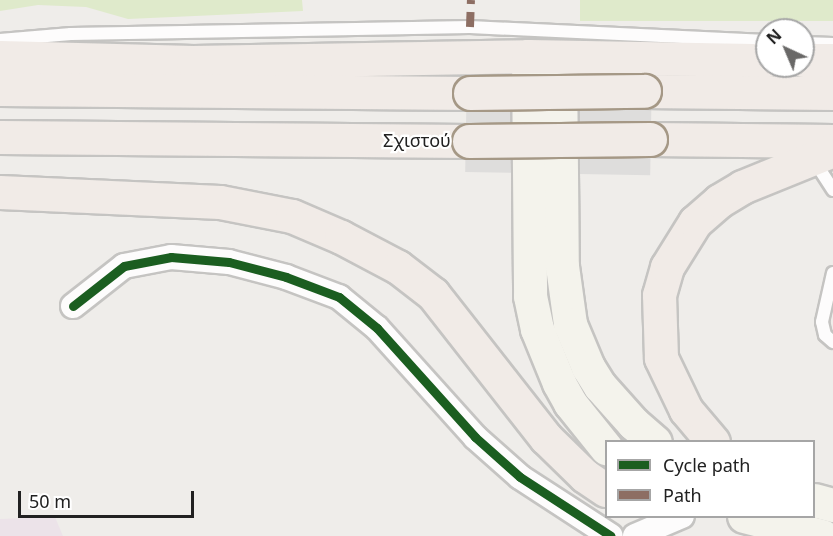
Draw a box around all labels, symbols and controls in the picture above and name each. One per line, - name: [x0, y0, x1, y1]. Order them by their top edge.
- north arrow: [755, 18, 815, 78]
- text: N: [762, 24, 786, 49]
- street label: Σχιστού: [383, 129, 451, 151]
- legend: [605, 440, 815, 518]
- text: Cycle path: [663, 453, 750, 477]
- scale bar: [21, 479, 196, 517]
- text: Path: [663, 483, 702, 507]
- text: 50 m: [29, 489, 71, 513]

